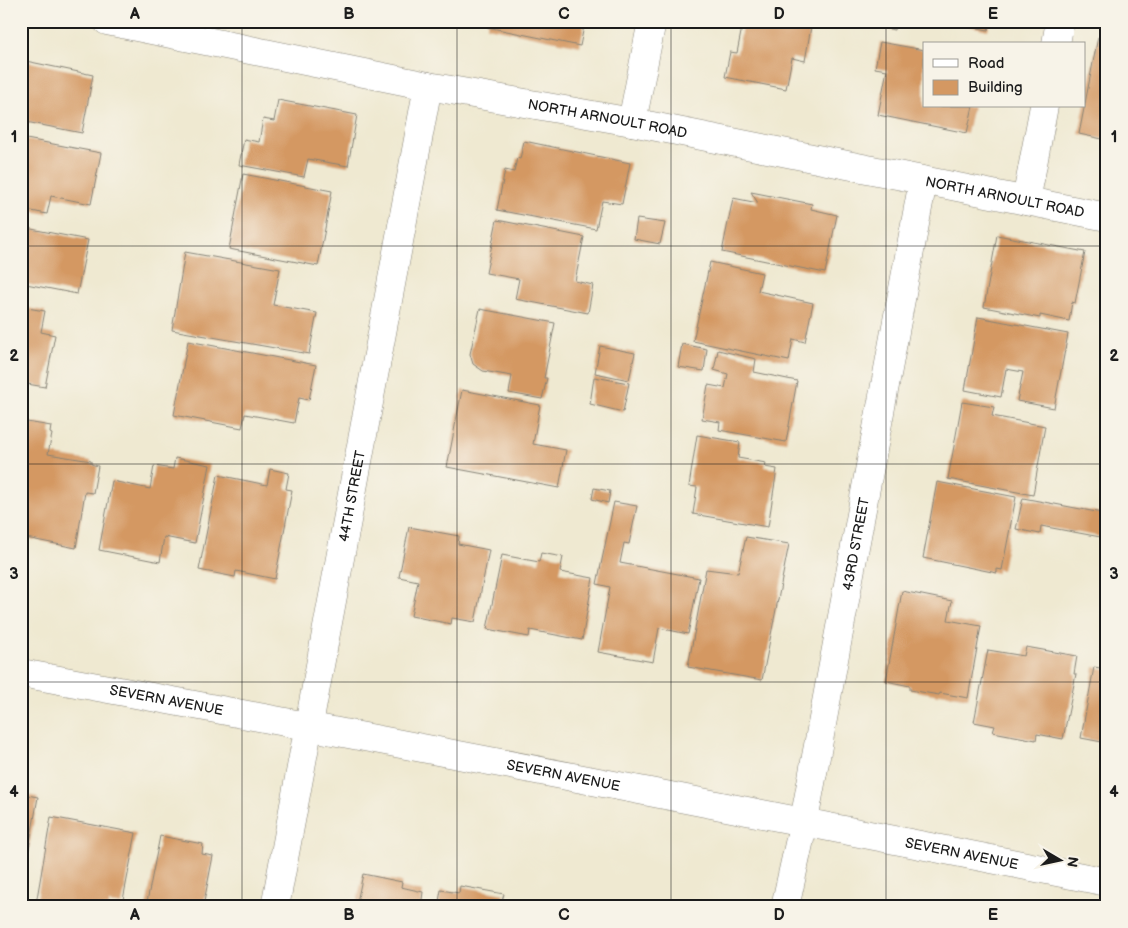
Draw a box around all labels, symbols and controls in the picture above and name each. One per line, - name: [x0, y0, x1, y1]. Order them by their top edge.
- text: A: [129, 5, 140, 24]
- text: B: [343, 5, 355, 24]
- text: C: [558, 5, 570, 24]
- text: D: [773, 5, 785, 24]
- text: E: [988, 5, 998, 24]
- legend: [923, 42, 1086, 108]
- text: Road: [968, 54, 1004, 73]
- text: Building: [968, 78, 1023, 97]
- street label: NORTH ARNOULT ROAD: [527, 96, 689, 142]
- text: 1: [11, 128, 17, 147]
- text: 1: [1111, 128, 1117, 147]
- street label: NORTH ARNOULT ROAD: [924, 173, 1086, 221]
- text: 2: [9, 347, 19, 366]
- text: 2: [1109, 347, 1119, 366]
- street label: 44TH STREET: [335, 448, 369, 543]
- street label: 43RD STREET: [839, 495, 873, 592]
- text: 3: [9, 565, 19, 584]
- text: 3: [1109, 565, 1119, 584]
- street label: SEVERN AVENUE: [108, 681, 225, 719]
- street label: SEVERN AVENUE: [505, 756, 622, 795]
- text: 4: [9, 783, 19, 802]
- text: 4: [1109, 783, 1119, 802]
- street label: SEVERN AVENUE: [904, 834, 1020, 873]
- north arrow: [1036, 836, 1086, 886]
- text: N: [1063, 855, 1082, 868]
- text: A: [129, 906, 140, 925]
- text: B: [343, 906, 355, 925]
- text: C: [558, 906, 570, 925]
- text: D: [773, 906, 785, 925]
- text: E: [988, 906, 998, 925]

